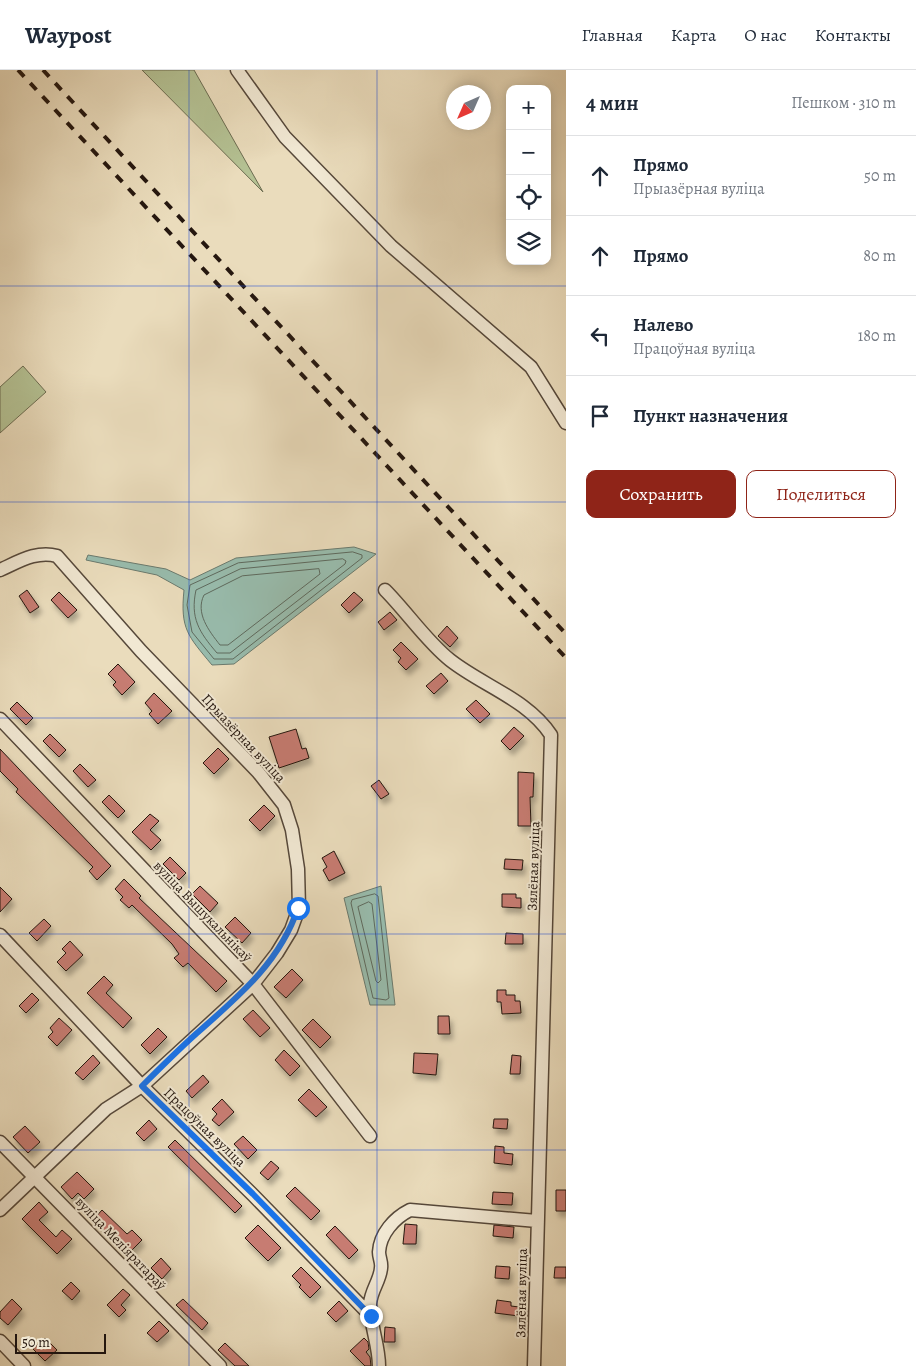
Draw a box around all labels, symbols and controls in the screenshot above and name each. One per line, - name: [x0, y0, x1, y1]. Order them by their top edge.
- text: Waypost: [25, 19, 112, 51]
- text: Главная: [582, 23, 643, 47]
- text: Карта: [671, 23, 716, 47]
- text: О нас: [744, 23, 787, 47]
- text: Контакты: [815, 23, 891, 47]
- north arrow: [446, 85, 491, 130]
- map controls: [506, 85, 551, 265]
- button: +: [506, 85, 551, 130]
- text: 4 мин: [586, 89, 639, 117]
- text: Пешком · 310 m: [791, 92, 896, 114]
- button: −: [506, 130, 551, 175]
- text: Прямо: [633, 152, 688, 178]
- icon: ahead: [586, 162, 614, 190]
- text: 50 m: [864, 165, 896, 187]
- button: locate: [506, 175, 551, 220]
- text: Прыазёрная вуліца: [633, 178, 765, 200]
- button: layers: [506, 220, 551, 265]
- icon: ahead: [586, 242, 614, 270]
- text: Прямо: [633, 243, 688, 269]
- text: 80 m: [863, 245, 896, 267]
- text: Налево: [633, 312, 693, 338]
- icon: left: [586, 322, 614, 350]
- text: 180 m: [858, 325, 896, 347]
- text: Працоўная вуліца: [633, 338, 755, 360]
- icon: arrive: [586, 402, 614, 430]
- text: Пункт назначения: [633, 403, 788, 429]
- button: Сохранить: [586, 470, 736, 518]
- button: Поделиться: [746, 470, 896, 518]
- street label: Прыазёрная вуліца: [197, 690, 290, 787]
- street label: Зялёная вуліца: [522, 820, 545, 911]
- street label: вуліца Вышукальнікаў: [149, 856, 257, 967]
- route start: [287, 897, 310, 920]
- street label: Працоўная вуліца: [160, 1083, 250, 1172]
- street label: вуліца Меліяратараў: [71, 1193, 171, 1295]
- street label: Зялёная вуліца: [511, 1247, 532, 1338]
- route end: [360, 1305, 383, 1328]
- scale bar: [15, 1331, 106, 1354]
- text: 50 m: [22, 1333, 50, 1352]

